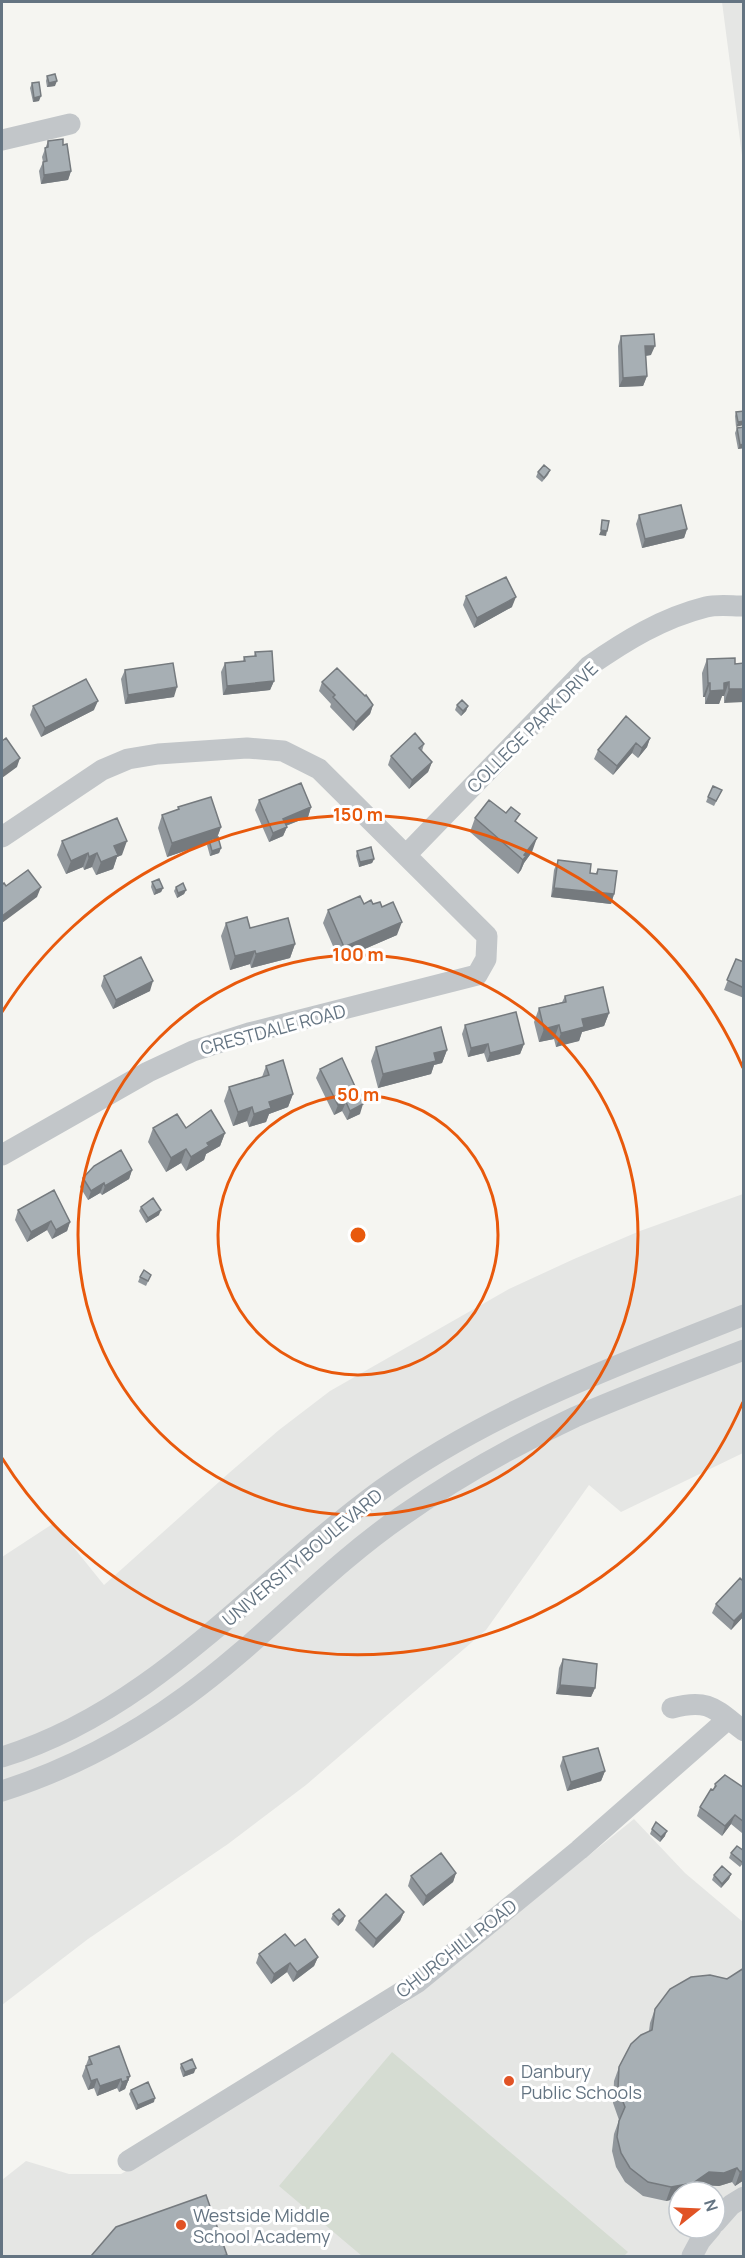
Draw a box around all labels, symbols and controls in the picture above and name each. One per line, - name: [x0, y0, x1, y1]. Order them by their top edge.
- street label: COLLEGE PARK DRIVE: [461, 656, 603, 798]
- text: 150 m: [333, 802, 383, 826]
- text: 100 m: [332, 942, 384, 966]
- street label: CRESTDALE ROAD: [198, 998, 348, 1060]
- text: 50 m: [337, 1082, 379, 1106]
- centre of rings: [348, 1225, 368, 1245]
- street label: UNIVERSITY BOULEVARD: [217, 1483, 387, 1631]
- street label: CHURCHILL ROAD: [391, 1893, 521, 2003]
- place label: Danbury Public Schools: [521, 2059, 642, 2104]
- marker: Danbury Public Schools: [502, 2074, 516, 2088]
- north arrow: [667, 2180, 727, 2240]
- text: N: [699, 2196, 724, 2214]
- place label: Westside Middle School Academy: [193, 2203, 331, 2248]
- marker: Westside Middle School Academy: [174, 2218, 188, 2232]

